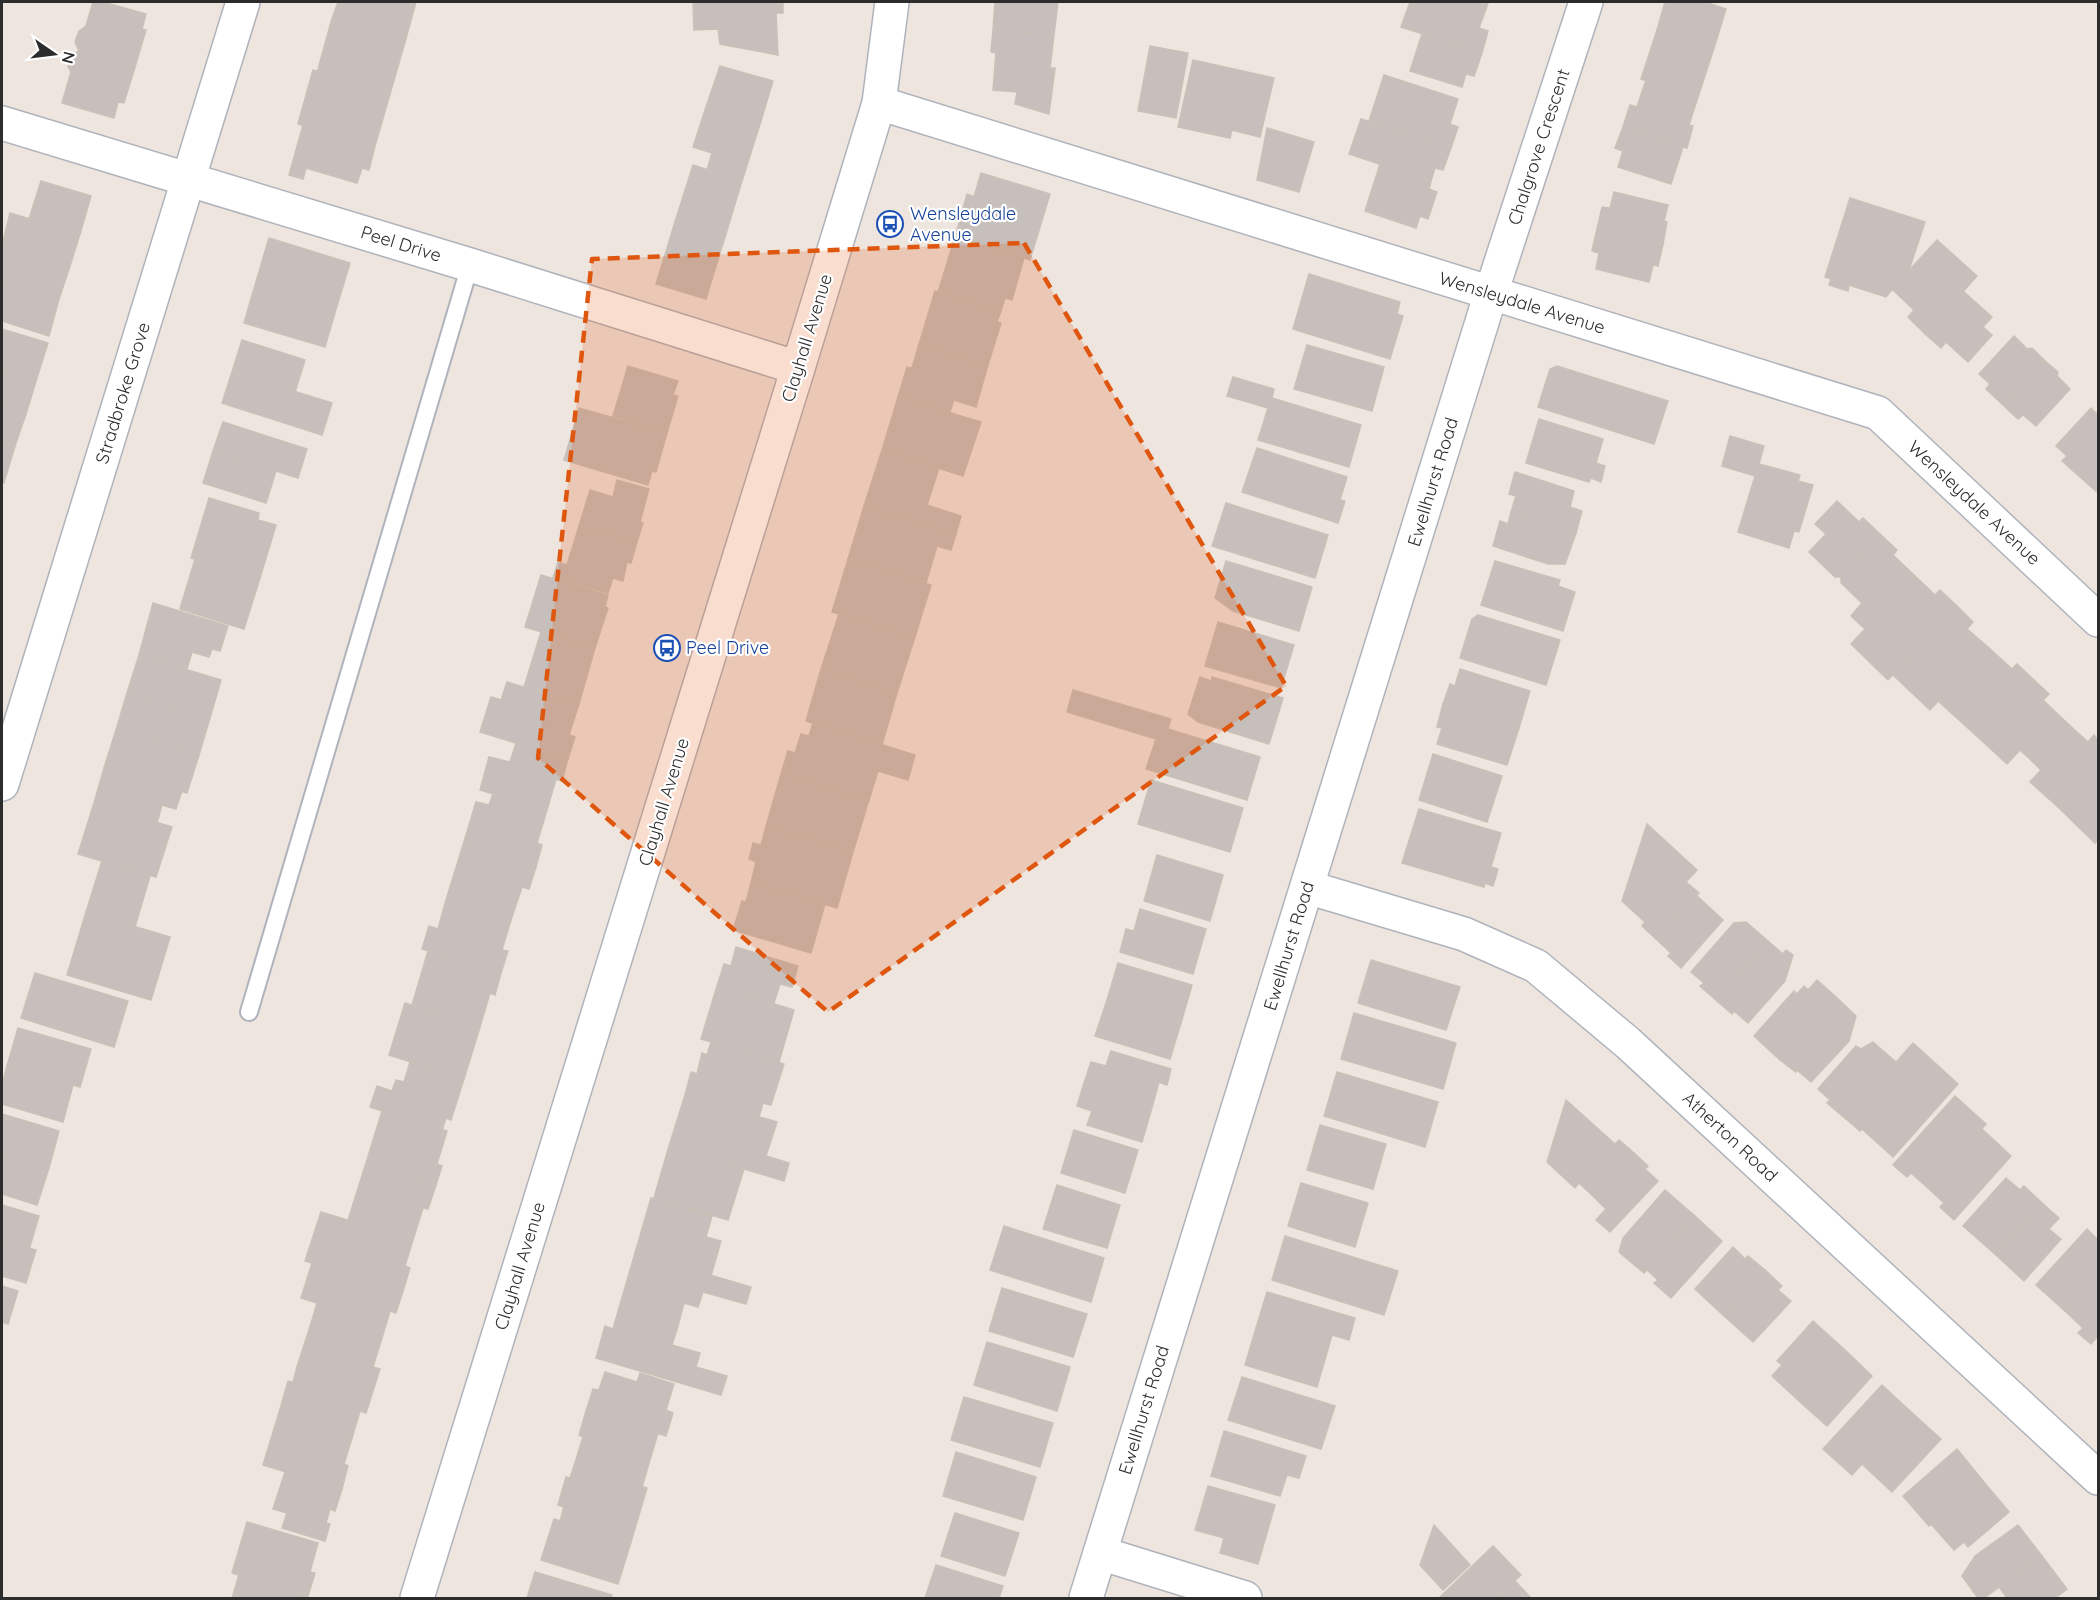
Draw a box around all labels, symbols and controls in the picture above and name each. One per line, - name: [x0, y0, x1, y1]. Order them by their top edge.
- north arrow: [24, 24, 84, 84]
- text: N: [57, 50, 80, 66]
- street label: Chalgrove Crescent: [1502, 66, 1575, 228]
- place label: Wensleydale Avenue: [910, 202, 1016, 246]
- bus stop icon: Wensleydale Avenue: [875, 209, 905, 239]
- street label: Peel Drive: [358, 220, 444, 267]
- street label: Wensleydale Avenue: [1436, 266, 1608, 339]
- street label: Clayhall Avenue: [776, 271, 837, 405]
- street label: Stradbroke Grove: [90, 319, 155, 466]
- street label: Ewellhurst Road: [1402, 415, 1463, 549]
- street label: Wensleydale Avenue: [1903, 435, 2045, 570]
- bus stop icon: Peel Drive: [652, 633, 682, 663]
- place label: Peel Drive: [686, 636, 769, 659]
- street label: Clayhall Avenue: [633, 735, 694, 869]
- street label: Ewellhurst Road: [1258, 879, 1319, 1013]
- street label: Atherton Road: [1678, 1087, 1783, 1187]
- street label: Clayhall Avenue: [489, 1199, 550, 1333]
- street label: Ewellhurst Road: [1113, 1343, 1174, 1477]

